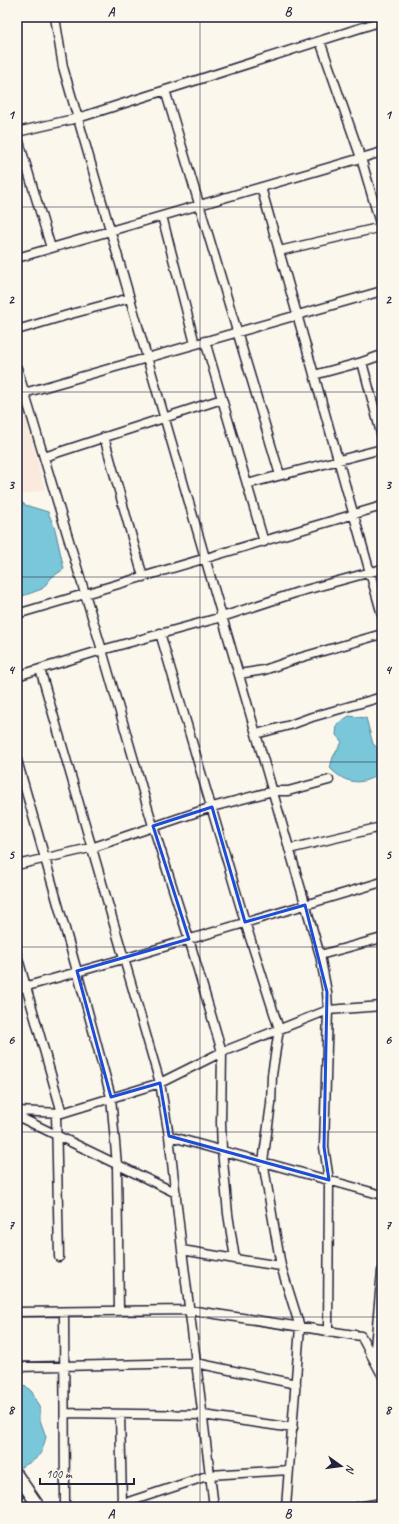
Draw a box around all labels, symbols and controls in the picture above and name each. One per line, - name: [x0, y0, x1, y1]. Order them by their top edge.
- text: A: [108, 4, 116, 20]
- text: B: [285, 4, 293, 20]
- text: 1: [8, 107, 16, 123]
- text: 1: [385, 107, 393, 123]
- text: 2: [8, 292, 15, 308]
- text: 2: [385, 292, 392, 308]
- text: 3: [8, 477, 15, 493]
- text: 3: [385, 477, 392, 493]
- text: 4: [8, 662, 16, 678]
- text: 4: [385, 662, 393, 678]
- text: 5: [8, 847, 15, 863]
- text: 5: [385, 847, 392, 863]
- text: 6: [8, 1032, 15, 1048]
- text: 6: [385, 1032, 392, 1048]
- text: 7: [8, 1217, 15, 1233]
- text: 7: [385, 1217, 392, 1233]
- text: 8: [8, 1402, 16, 1418]
- text: 8: [385, 1402, 393, 1418]
- north arrow: [321, 1446, 361, 1486]
- scale bar: [40, 1460, 134, 1486]
- text: N: [343, 1463, 358, 1476]
- text: 100 m: [46, 1466, 73, 1482]
- text: A: [108, 1506, 116, 1522]
- text: B: [285, 1506, 293, 1522]

